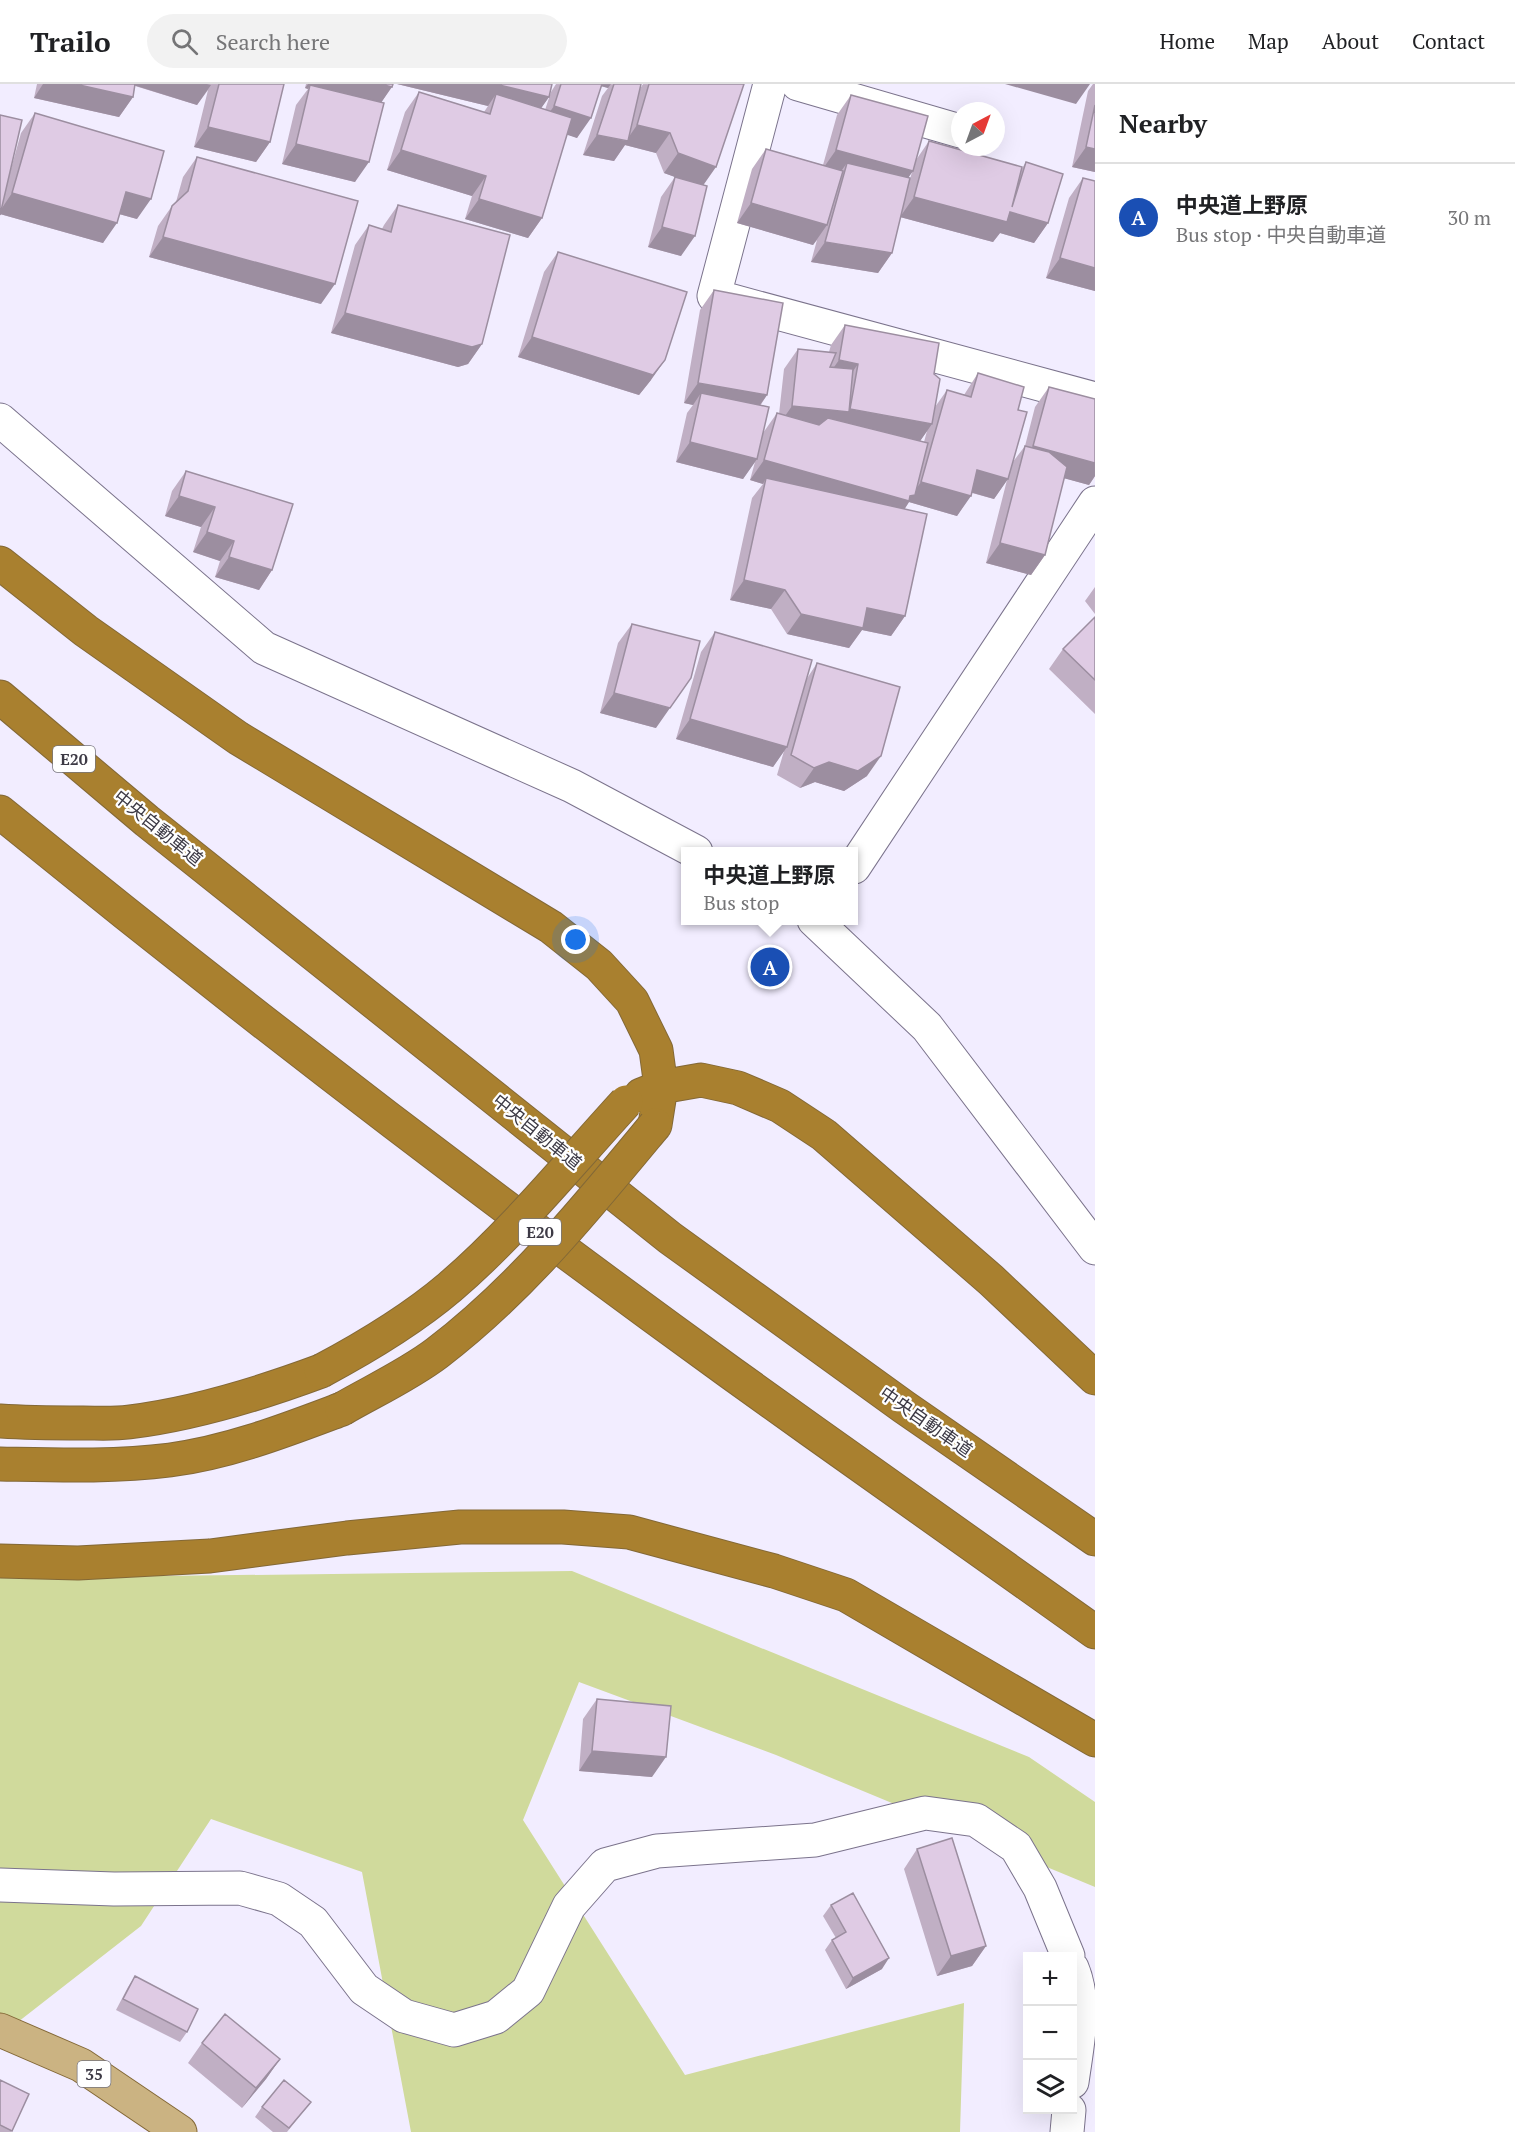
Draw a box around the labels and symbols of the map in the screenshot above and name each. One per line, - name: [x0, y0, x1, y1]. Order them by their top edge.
- north arrow: [951, 102, 1005, 156]
- road number: E20: [53, 746, 95, 772]
- street label: 中央自動車道: [109, 784, 208, 871]
- your location: [561, 925, 590, 954]
- pin: A: [750, 944, 790, 990]
- street label: 中央自動車道: [488, 1088, 587, 1175]
- road number: E20: [519, 1219, 561, 1245]
- street label: 中央自動車道: [875, 1380, 978, 1462]
- road number: 35: [78, 2061, 110, 2087]

